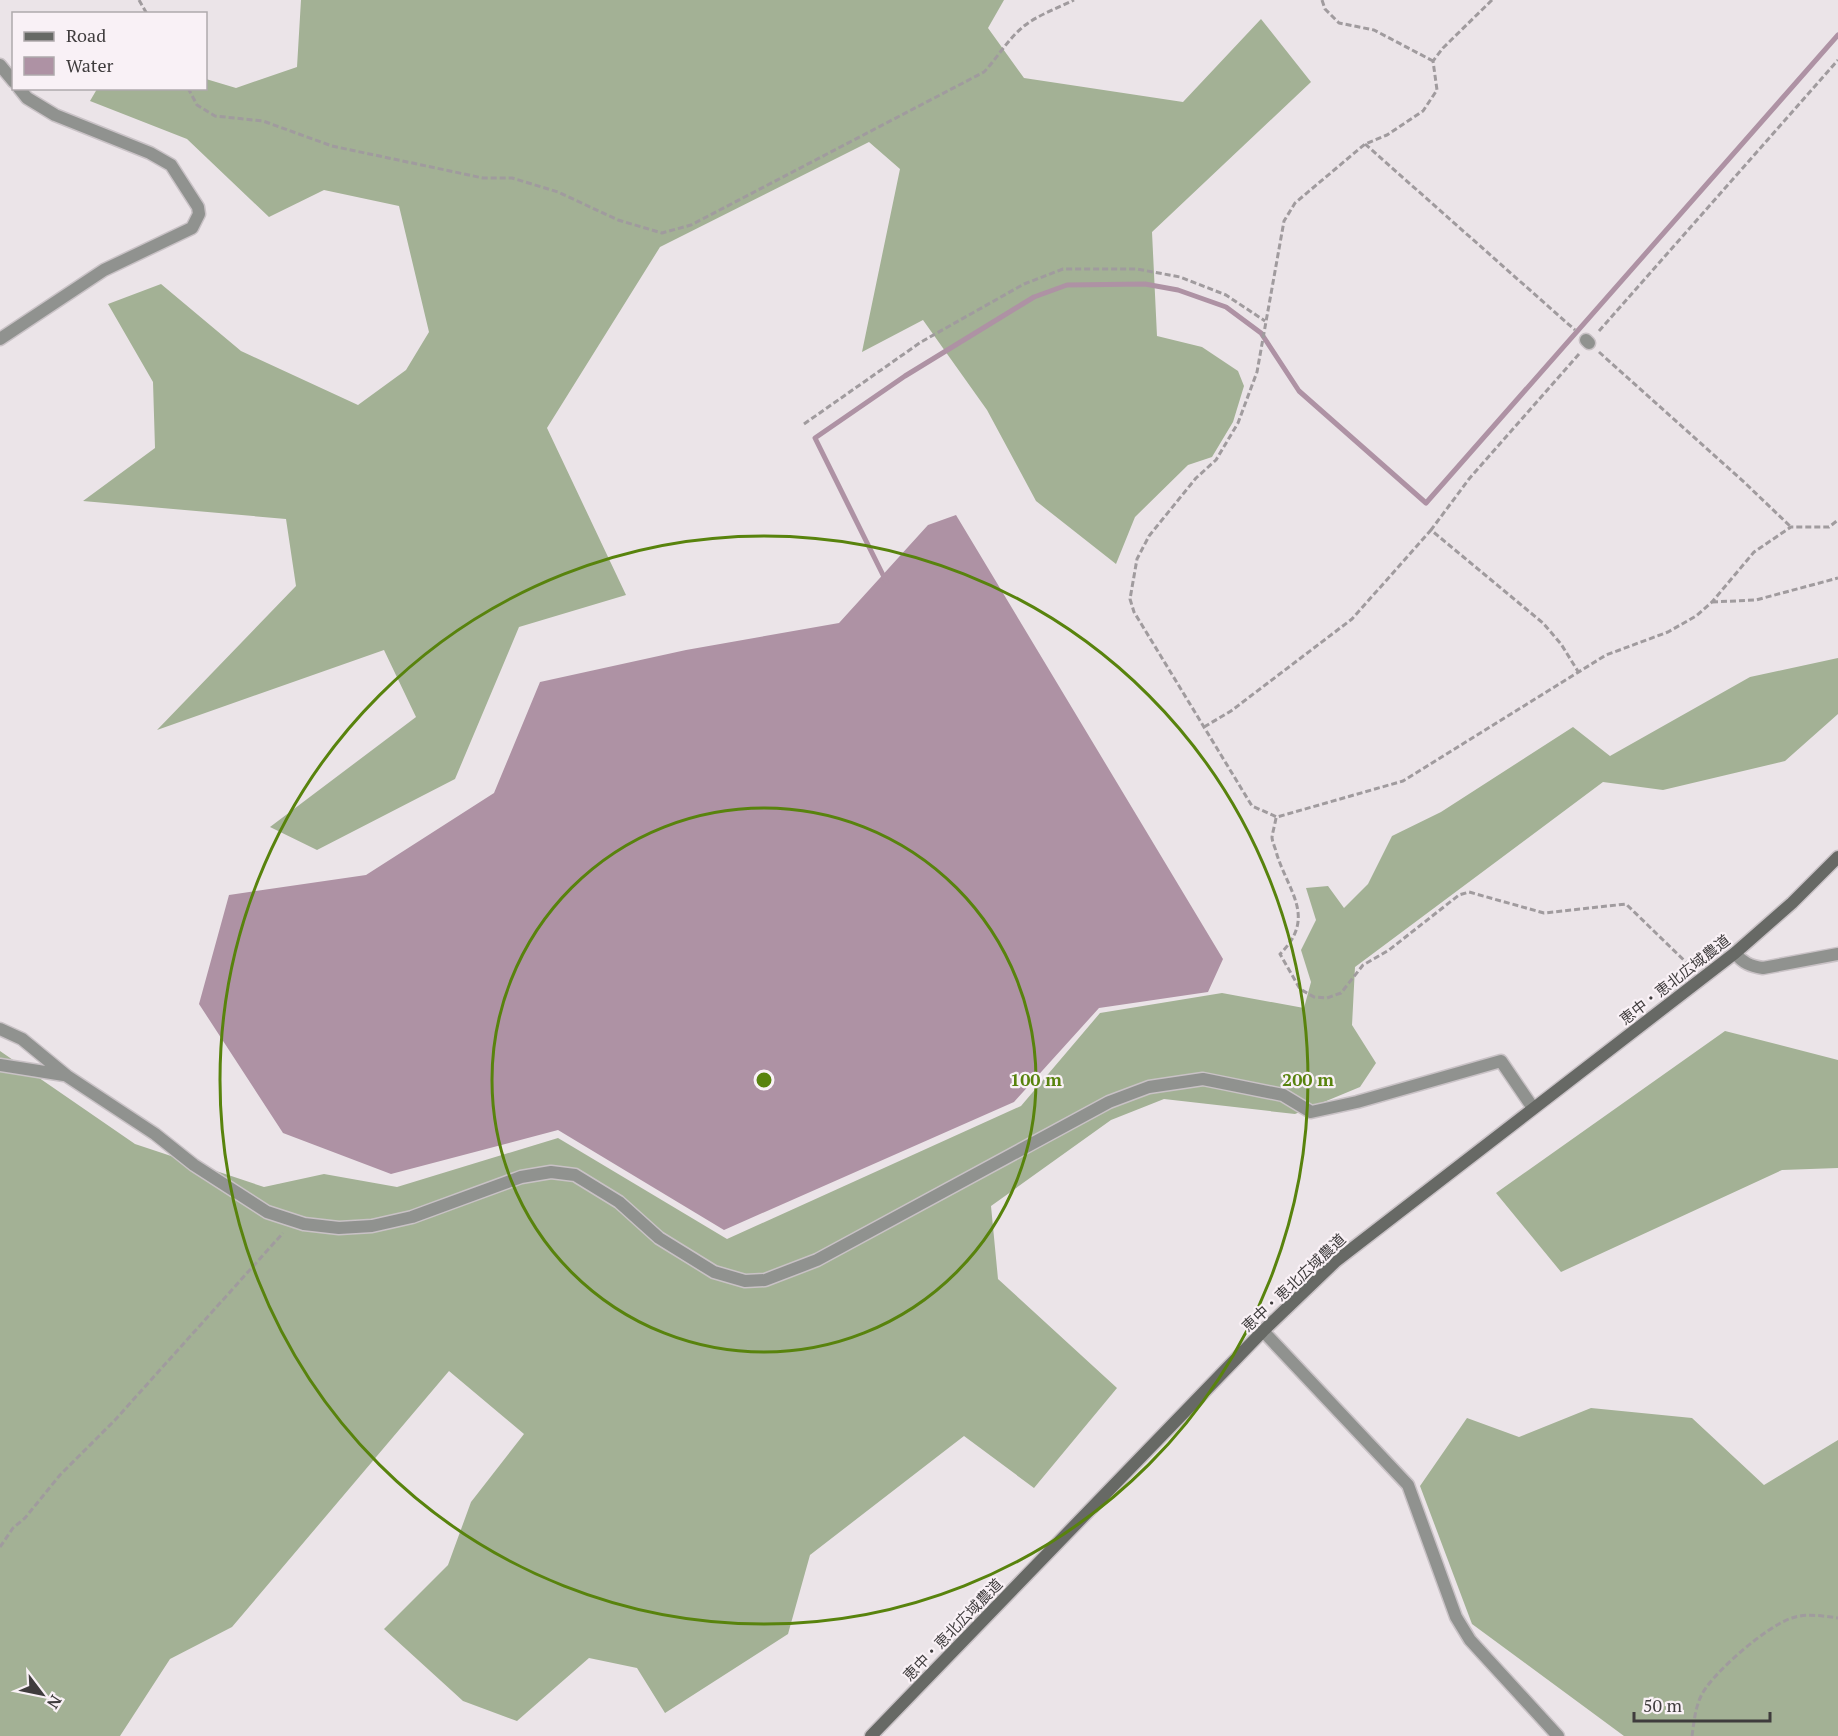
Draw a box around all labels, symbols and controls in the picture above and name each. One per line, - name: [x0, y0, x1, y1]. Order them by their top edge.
- legend: [12, 12, 207, 90]
- text: Road: [66, 23, 106, 47]
- text: Water: [66, 53, 113, 77]
- street label: 恵中・恵北広域農道: [1615, 930, 1734, 1029]
- text: 100 m: [1010, 1067, 1062, 1091]
- text: 200 m: [1282, 1067, 1334, 1091]
- centre of rings: [754, 1070, 774, 1090]
- street label: 恵中・恵北広域農道: [1237, 1229, 1350, 1336]
- street label: 恵中・恵北広域農道: [898, 1574, 1006, 1685]
- north arrow: [12, 1664, 72, 1724]
- scale bar: [1634, 1685, 1770, 1723]
- text: N: [42, 1691, 67, 1713]
- text: 50 m: [1643, 1693, 1683, 1717]

